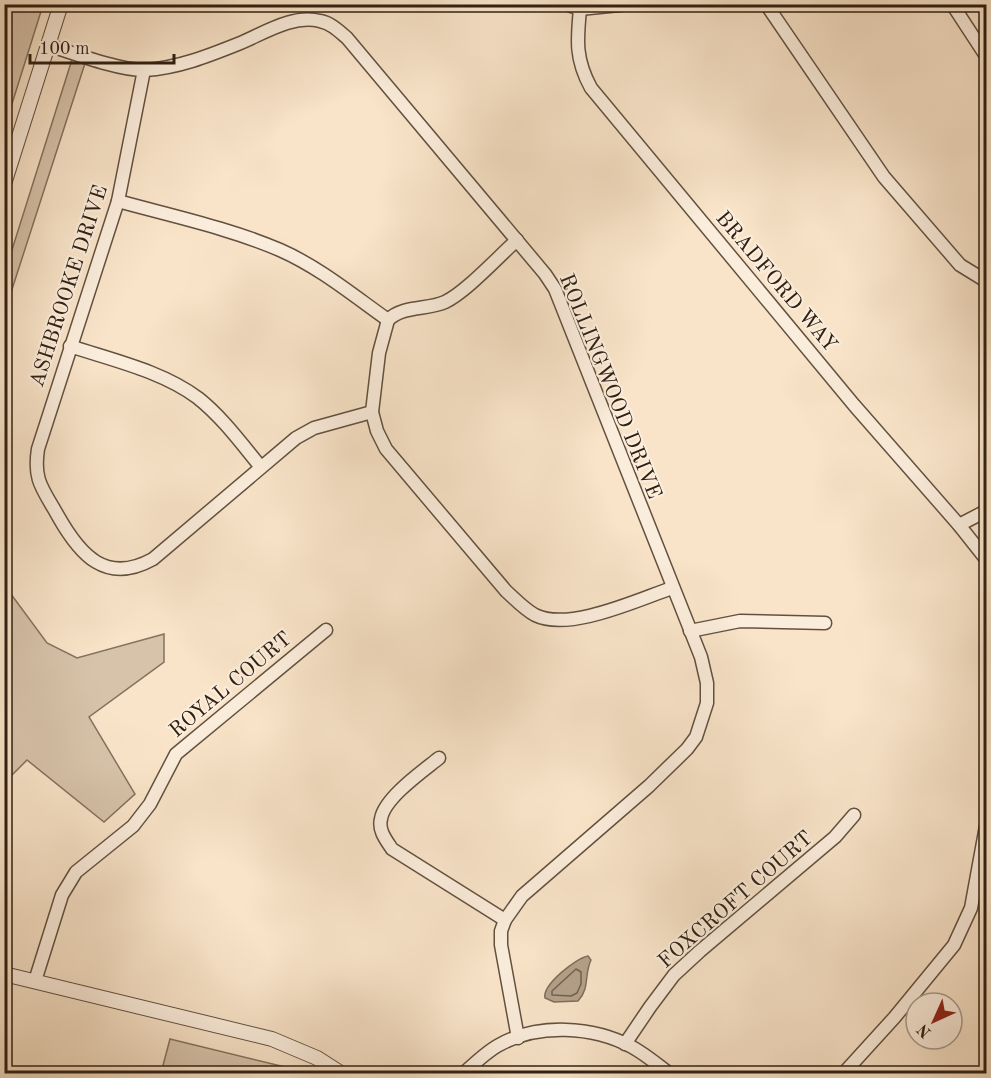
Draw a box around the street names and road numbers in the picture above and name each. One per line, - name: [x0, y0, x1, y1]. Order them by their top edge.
- street label: ASHBROOKE DRIVE: [27, 183, 112, 390]
- street label: BRADFORD WAY: [711, 208, 841, 356]
- street label: ROLLINGWOOD DRIVE: [555, 271, 664, 502]
- street label: ROYAL COURT: [166, 628, 296, 742]
- street label: FOXCROFT COURT: [655, 828, 817, 973]

